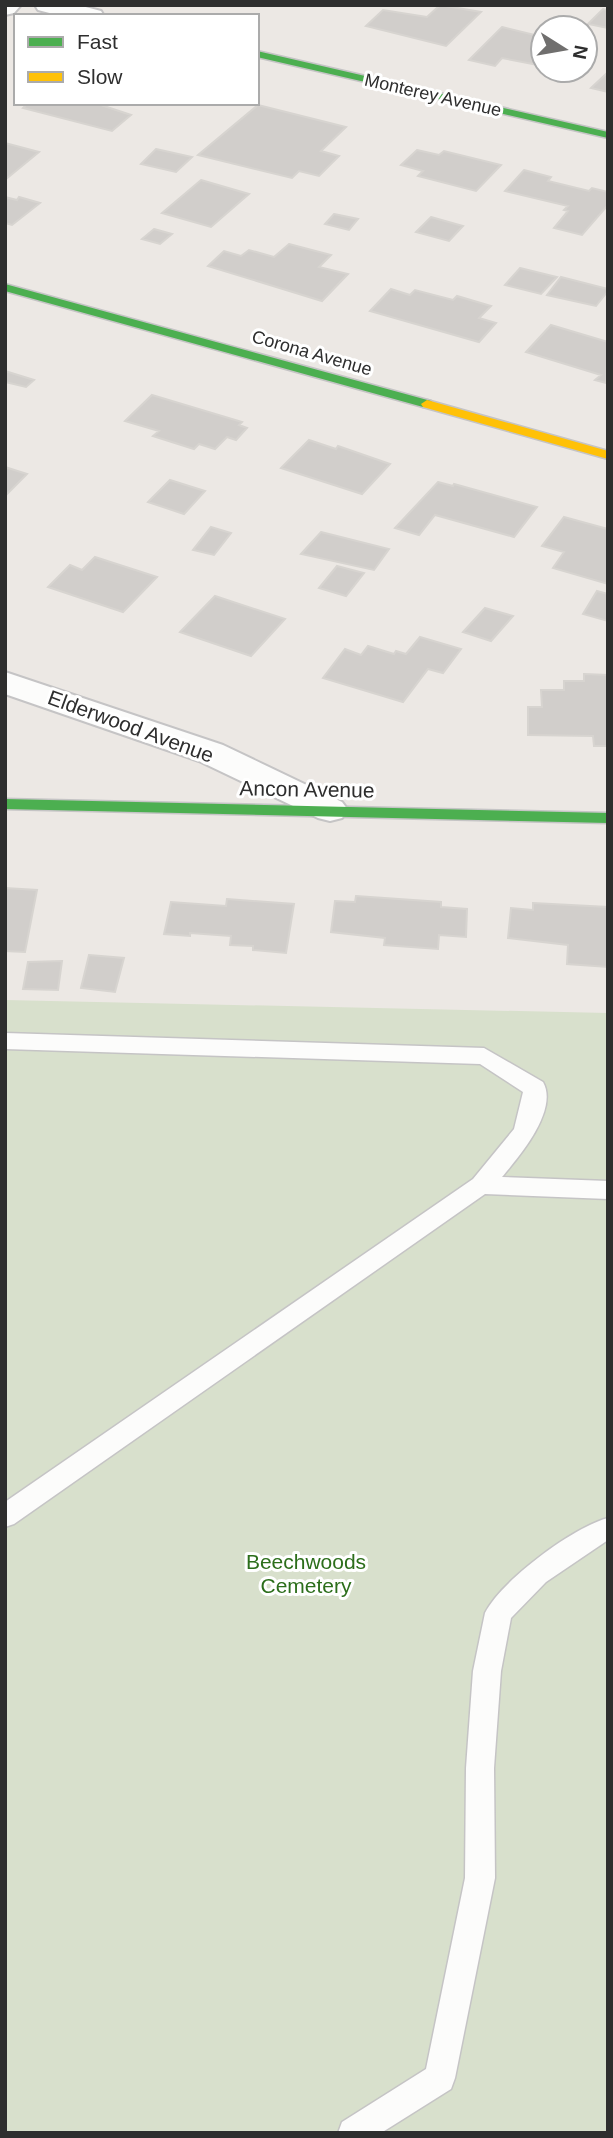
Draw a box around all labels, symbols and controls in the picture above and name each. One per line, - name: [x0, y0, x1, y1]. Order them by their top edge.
- legend: [14, 14, 259, 105]
- north arrow: [529, 14, 599, 84]
- text: Fast: [77, 30, 118, 53]
- text: N: [569, 43, 592, 61]
- text: Slow: [77, 65, 123, 88]
- street label: Monterey Avenue: [363, 70, 503, 120]
- street label: Corona Avenue: [250, 326, 374, 380]
- street label: Elderwood Avenue: [45, 685, 217, 767]
- street label: Ancon Avenue: [239, 776, 375, 802]
- park label: Beechwoods Cemetery: [246, 1550, 366, 1597]

